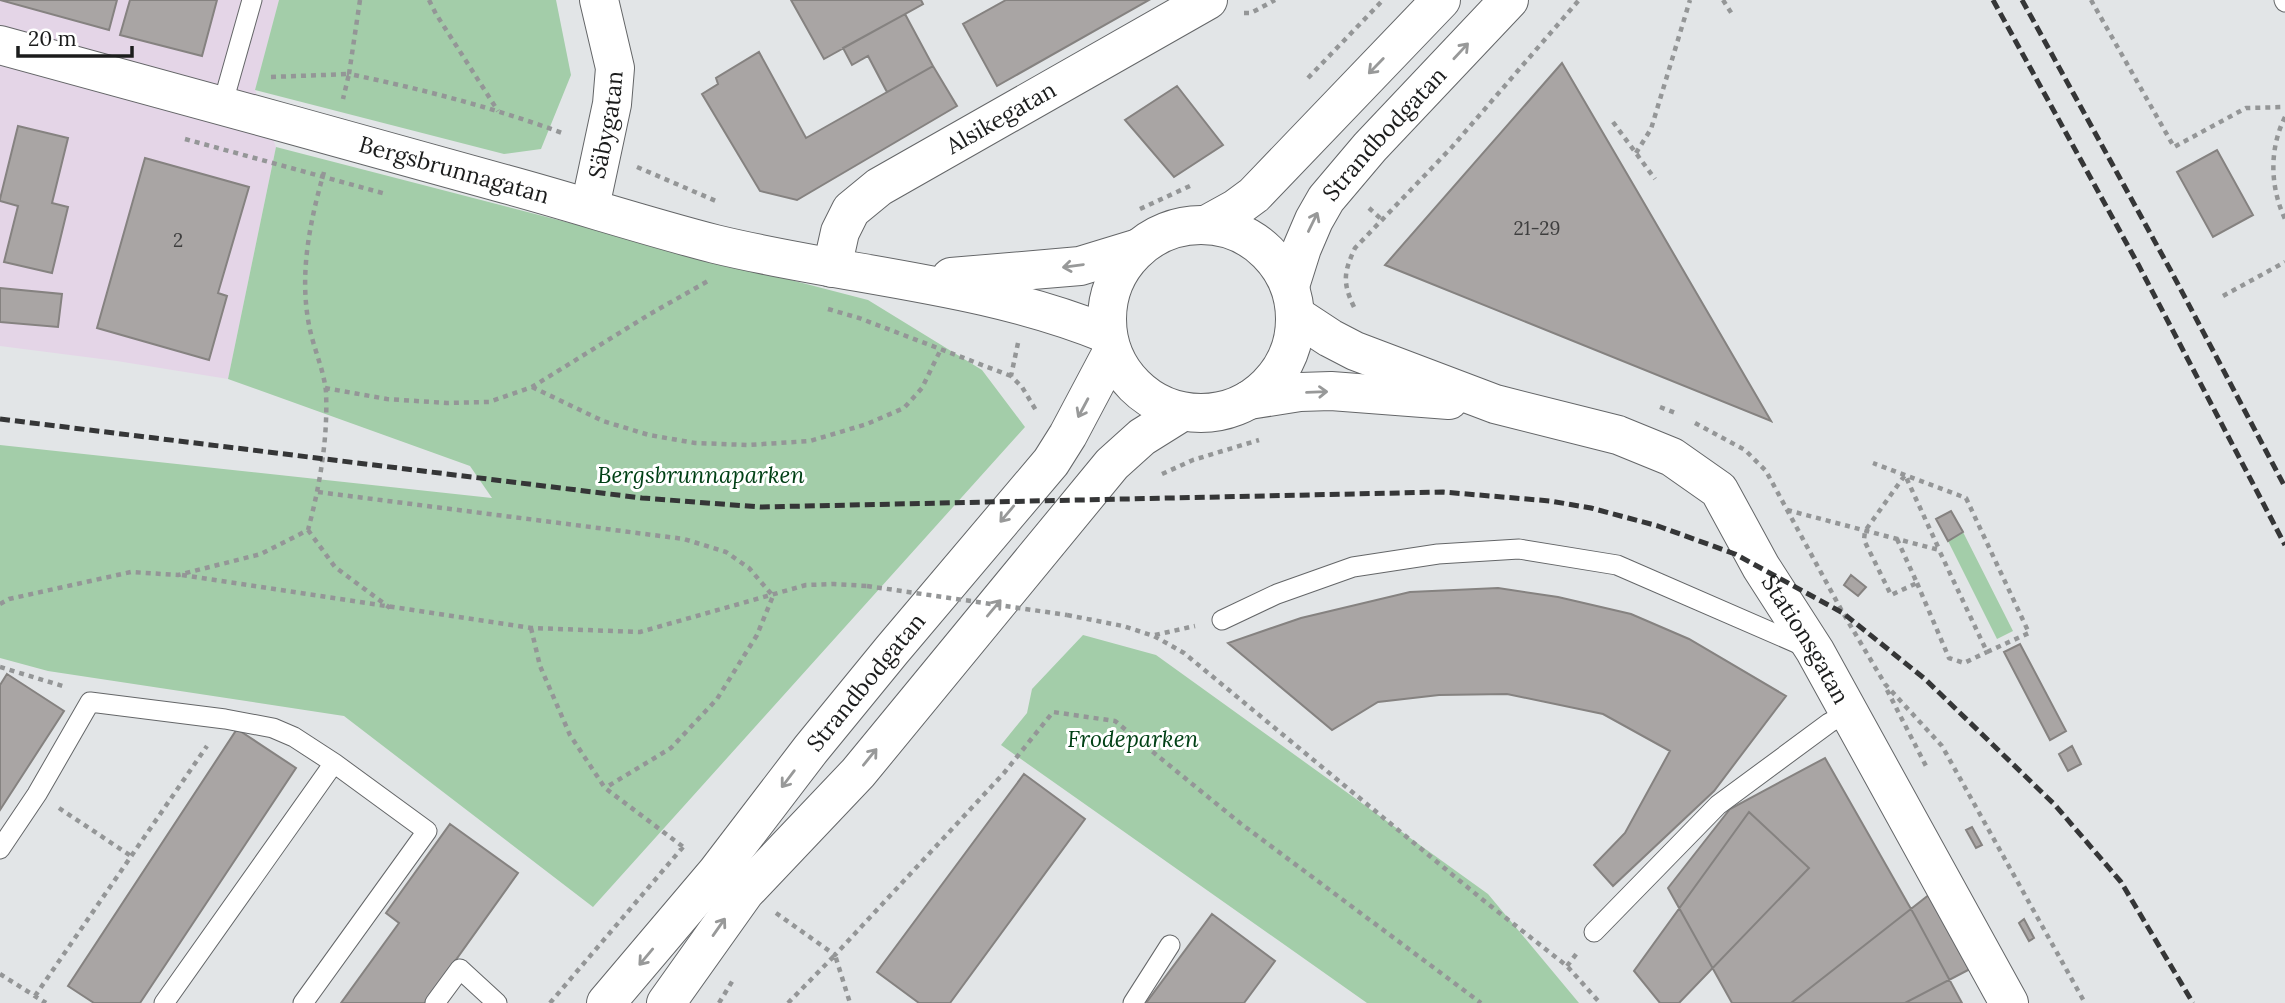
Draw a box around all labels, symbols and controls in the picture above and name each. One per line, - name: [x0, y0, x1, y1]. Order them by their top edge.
- scale bar: [18, 14, 131, 58]
- text: 20 m: [28, 25, 77, 52]
- one-way arrow: [1453, 43, 1470, 60]
- one-way arrow: [1368, 58, 1385, 75]
- street label: Strandbodgatan: [1316, 60, 1452, 207]
- street label: Säbygatan: [581, 70, 629, 181]
- street label: Alsikegatan: [940, 75, 1061, 160]
- street label: Bergsbrunnagatan: [356, 129, 553, 210]
- one-way arrow: [1307, 212, 1321, 233]
- house number: 21-29: [1514, 216, 1560, 240]
- house number: 2: [173, 228, 183, 252]
- one-way arrow: [1062, 260, 1085, 273]
- one-way arrow: [1305, 385, 1328, 398]
- one-way arrow: [1076, 397, 1089, 418]
- park label: Bergsbrunnaparken: [597, 460, 805, 489]
- one-way arrow: [999, 505, 1015, 523]
- street label: Stationsgatan: [1756, 569, 1856, 709]
- one-way arrow: [986, 599, 1002, 617]
- street label: Strandbodgatan: [800, 607, 931, 757]
- park label: Frodeparken: [1067, 724, 1199, 753]
- one-way arrow: [862, 749, 878, 767]
- one-way arrow: [781, 769, 795, 788]
- one-way arrow: [712, 918, 727, 937]
- one-way arrow: [638, 947, 654, 965]

